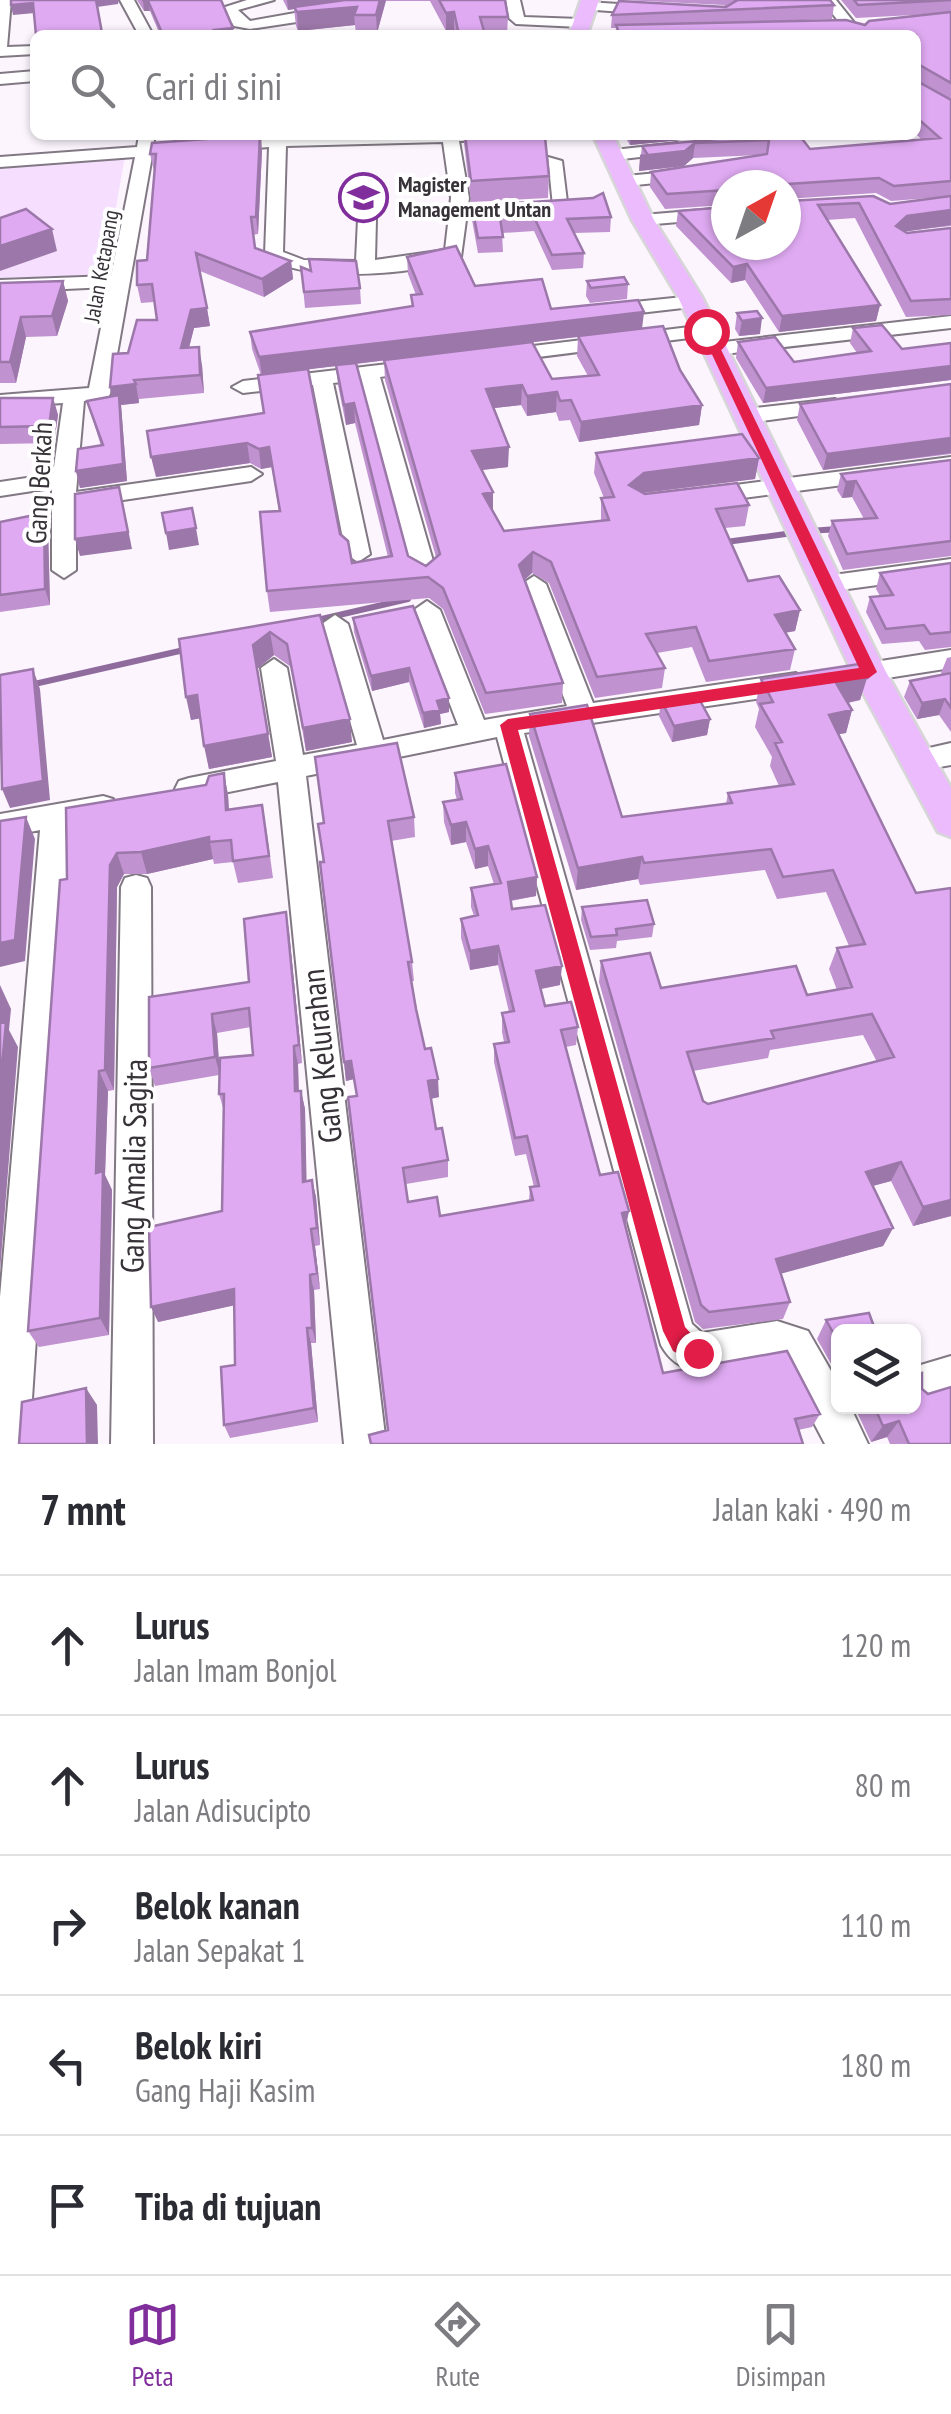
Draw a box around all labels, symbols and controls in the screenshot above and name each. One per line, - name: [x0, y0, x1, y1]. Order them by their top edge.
- search box: [30, 30, 921, 140]
- icon: search: [65, 58, 120, 113]
- text: Cari di sini: [145, 61, 283, 110]
- place label: Magister Management Untan: [398, 170, 551, 223]
- north arrow: [711, 170, 801, 260]
- school or university icon: Magister Management Untan: [337, 171, 389, 223]
- street label: Jalan Ketapang: [77, 208, 125, 325]
- route start: [684, 309, 730, 355]
- street label: Gang Berkah: [17, 421, 60, 545]
- street label: Gang Kelurahan: [291, 967, 351, 1145]
- street label: Gang Amalia Sagita: [110, 1059, 156, 1273]
- map controls: [831, 1324, 921, 1414]
- button: layers: [831, 1324, 921, 1414]
- route end: [676, 1331, 722, 1377]
- text: 7 mnt: [40, 1482, 126, 1537]
- text: Jalan kaki · 490 m: [714, 1488, 911, 1530]
- text: Lurus: [135, 1600, 209, 1649]
- icon: ahead: [40, 1618, 95, 1673]
- text: 120 m: [840, 1624, 911, 1666]
- text: Jalan Imam Bonjol: [135, 1649, 336, 1691]
- text: Lurus: [135, 1740, 209, 1789]
- icon: ahead: [40, 1758, 95, 1813]
- text: 80 m: [855, 1764, 911, 1806]
- text: Jalan Adisucipto: [135, 1789, 311, 1831]
- text: Belok kanan: [135, 1880, 300, 1929]
- icon: right: [40, 1898, 95, 1953]
- text: 110 m: [840, 1904, 911, 1946]
- text: Jalan Sepakat 1: [135, 1929, 305, 1971]
- text: Belok kiri: [135, 2020, 262, 2069]
- icon: left: [40, 2038, 95, 2093]
- text: 180 m: [840, 2044, 911, 2086]
- text: Gang Haji Kasim: [135, 2069, 315, 2111]
- icon: arrive: [40, 2178, 95, 2233]
- text: Tiba di tujuan: [135, 2181, 321, 2230]
- tab: Peta: [125, 2297, 180, 2394]
- tab: Rute: [430, 2297, 485, 2394]
- tab: Disimpan: [736, 2297, 826, 2394]

